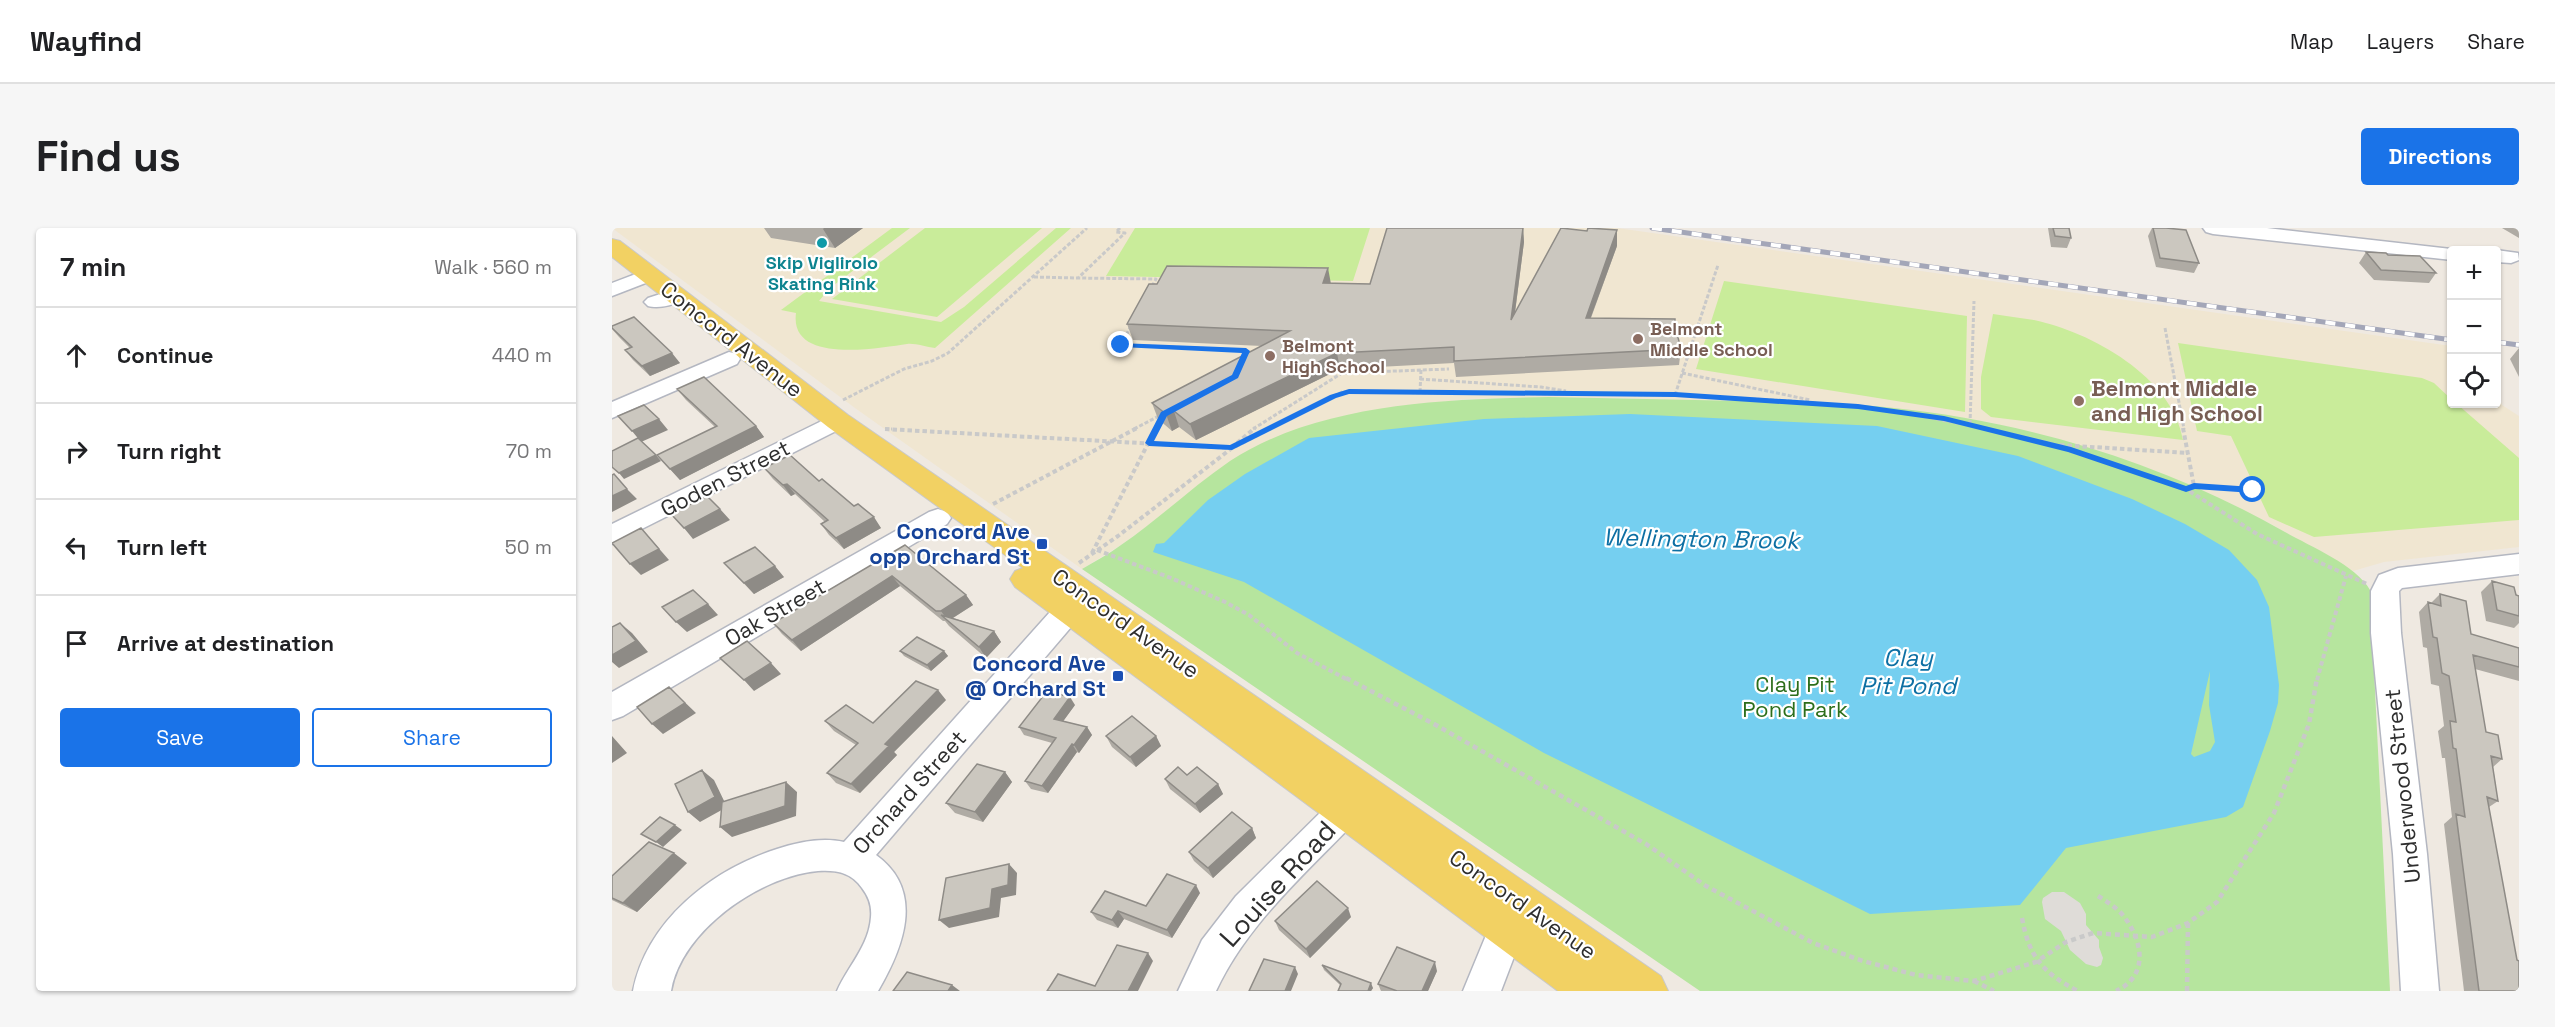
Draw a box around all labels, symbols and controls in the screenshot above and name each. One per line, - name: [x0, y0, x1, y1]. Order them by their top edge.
- text: Wayfind: [30, 23, 142, 59]
- text: Map: [2290, 28, 2334, 55]
- text: Layers: [2367, 28, 2434, 55]
- text: Share: [2467, 28, 2525, 55]
- button: Directions: [2361, 128, 2519, 185]
- text: Find us: [36, 130, 181, 183]
- marker: Skip Viglirolo Skating Rink: [815, 236, 829, 250]
- map controls: [2447, 246, 2501, 408]
- button: +: [2447, 246, 2501, 300]
- text: 7 min: [60, 250, 126, 284]
- place label: Skip Viglirolo Skating Rink: [766, 251, 878, 295]
- text: Walk · 560 m: [434, 254, 552, 280]
- street label: Concord Avenue: [655, 275, 809, 403]
- button: −: [2447, 300, 2501, 354]
- place label: Belmont Middle School: [1650, 317, 1773, 361]
- route end: [1107, 331, 1133, 357]
- marker: Belmont Middle School: [1631, 332, 1645, 346]
- place label: Belmont High School: [1282, 334, 1385, 378]
- icon: ahead: [60, 339, 93, 372]
- text: Continue: [117, 341, 213, 369]
- text: 440 m: [492, 342, 552, 368]
- marker: Belmont High School: [1263, 349, 1277, 363]
- button: locate: [2447, 354, 2501, 408]
- place label: Belmont Middle and High School: [2091, 374, 2263, 427]
- marker: Belmont Middle and High School: [2072, 394, 2086, 408]
- street label: Goden Street: [656, 433, 794, 523]
- icon: right: [60, 435, 93, 468]
- text: Turn right: [117, 437, 222, 465]
- text: 70 m: [506, 438, 552, 464]
- route start: [2239, 476, 2265, 502]
- place label: Concord Ave opp Orchard St: [869, 517, 1030, 570]
- water label: Wellington Brook: [1603, 521, 1802, 556]
- icon: left: [60, 531, 93, 564]
- text: Turn left: [117, 533, 207, 561]
- text: 50 m: [505, 534, 552, 560]
- marker: Concord Ave opp Orchard St: [1035, 537, 1049, 551]
- street label: Concord Avenue: [1047, 562, 1205, 684]
- street label: Oak Street: [719, 572, 831, 652]
- icon: arrive: [60, 627, 93, 660]
- text: Arrive at destination: [117, 629, 334, 657]
- water label: Clay Pit Pond: [1860, 642, 1959, 701]
- place label: Concord Ave @ Orchard St: [964, 649, 1106, 702]
- marker: Concord Ave @ Orchard St: [1111, 669, 1125, 683]
- park label: Clay Pit Pond Park: [1742, 670, 1848, 723]
- street label: Underwood Street: [2378, 687, 2426, 885]
- button: Save: [60, 708, 300, 767]
- button: Share: [312, 708, 552, 767]
- street label: Orchard Street: [846, 724, 972, 860]
- street label: Louise Road: [1212, 813, 1343, 954]
- street label: Concord Avenue: [1444, 843, 1602, 965]

